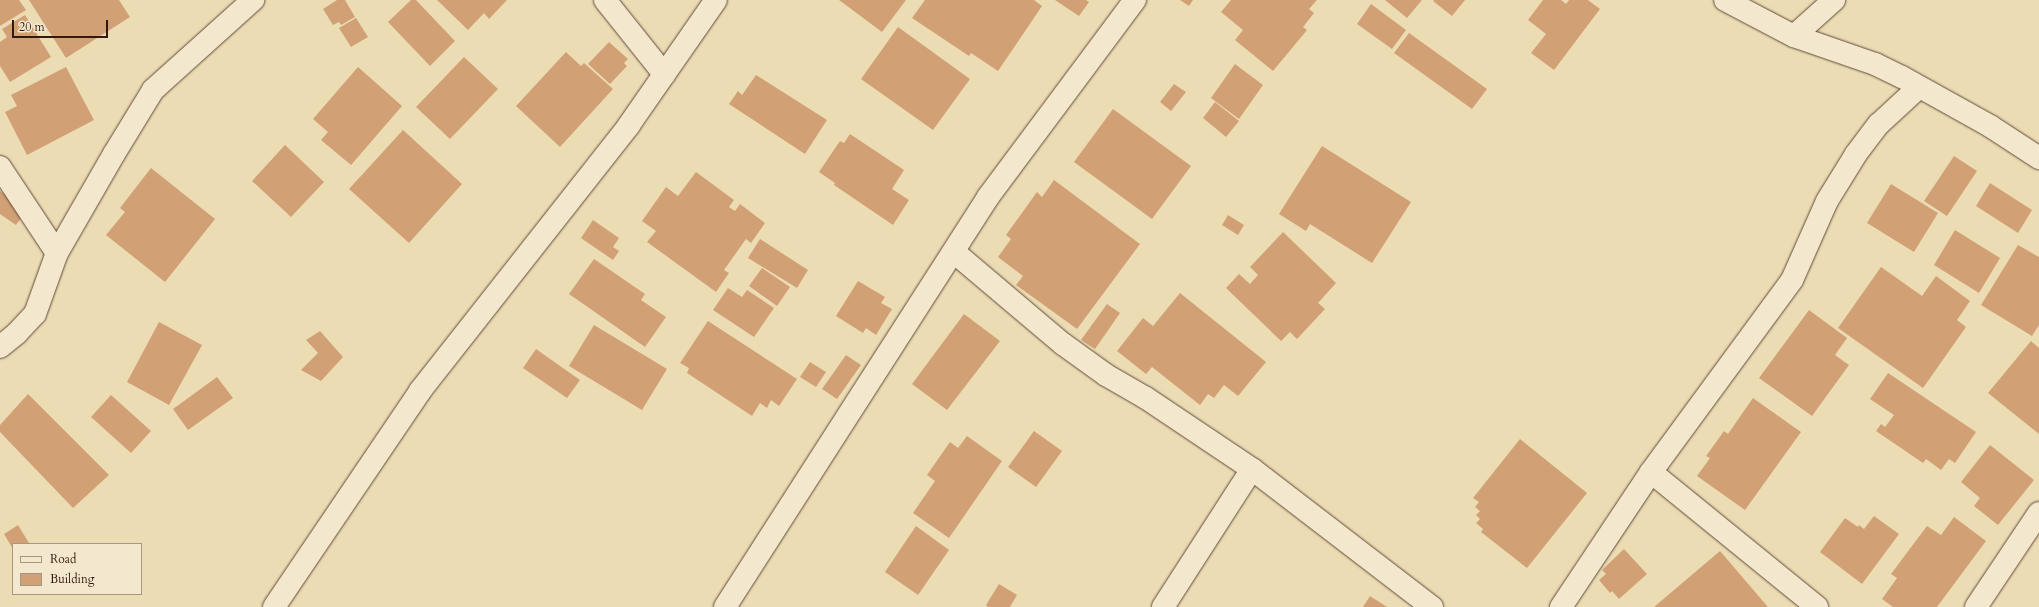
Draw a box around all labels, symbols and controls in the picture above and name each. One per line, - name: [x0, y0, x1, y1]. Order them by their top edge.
- scale bar: [14, 12, 110, 38]
- text: 20 m: [19, 19, 45, 35]
- legend: [12, 543, 142, 595]
- text: Road: [50, 551, 76, 567]
- text: Building: [50, 571, 94, 587]

